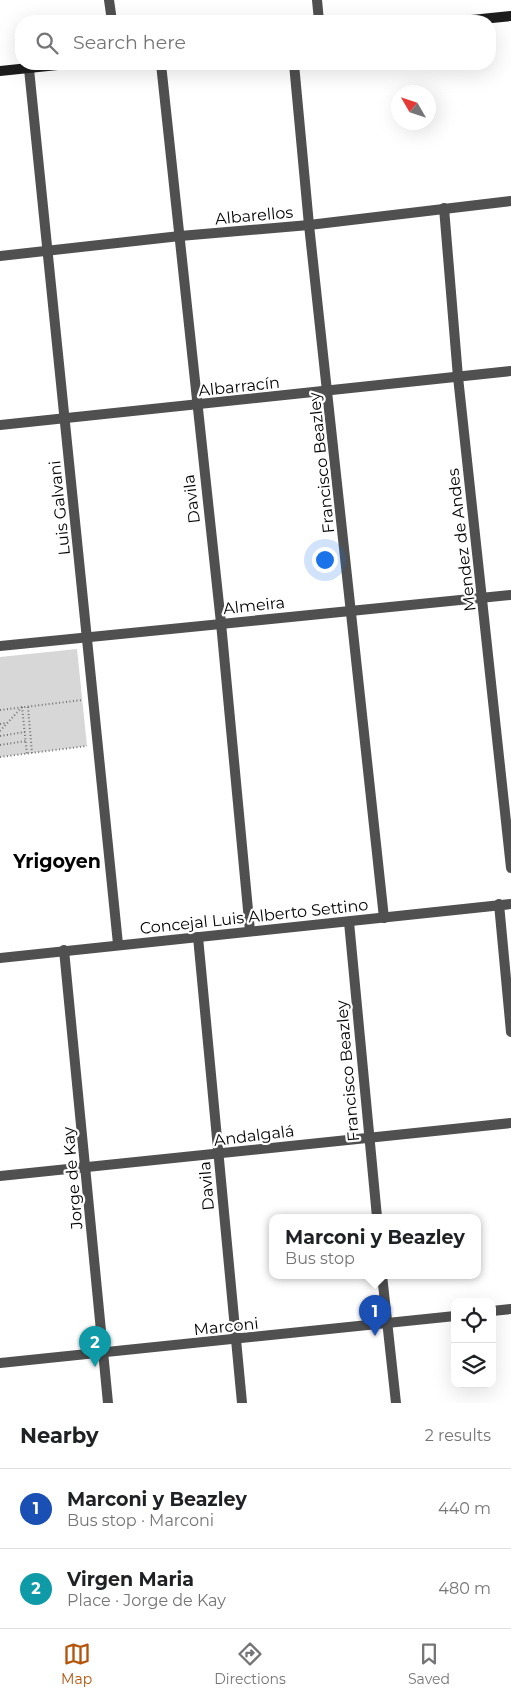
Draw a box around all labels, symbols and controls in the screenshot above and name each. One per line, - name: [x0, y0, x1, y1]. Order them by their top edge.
- search box: [15, 15, 496, 70]
- icon: search: [33, 29, 61, 57]
- text: Search here: [73, 31, 186, 54]
- north arrow: [391, 85, 436, 130]
- street label: Albarellos: [214, 203, 294, 228]
- street label: Albarracín: [198, 373, 281, 400]
- street label: Francisco Beazley: [305, 391, 338, 534]
- street label: Luis Galvani: [45, 460, 74, 556]
- street label: Mendez de Andes: [443, 467, 480, 612]
- street label: Davila: [179, 473, 204, 525]
- your location: [312, 547, 338, 573]
- street label: Almeira: [222, 593, 286, 618]
- district label: Yrigoyen: [12, 850, 101, 873]
- street label: Concejal Luis Alberto Settino: [139, 895, 369, 938]
- street label: Francisco Beazley: [332, 999, 363, 1142]
- street label: Andalgalá: [213, 1121, 295, 1150]
- street label: Jorge de Kay: [59, 1126, 87, 1231]
- street label: Davila: [195, 1161, 218, 1211]
- popup: [269, 1214, 481, 1279]
- text: Marconi y Beazley: [285, 1226, 465, 1249]
- text: Bus stop: [285, 1249, 355, 1268]
- pin: 1: [359, 1295, 391, 1336]
- map controls: [451, 1298, 496, 1388]
- button: locate: [451, 1298, 496, 1343]
- street label: Marconi: [193, 1314, 259, 1339]
- pin: 2: [79, 1326, 111, 1367]
- button: layers: [451, 1343, 496, 1388]
- text: Nearby: [20, 1423, 99, 1448]
- text: 2 results: [425, 1426, 491, 1445]
- text: Marconi y Beazley: [67, 1488, 247, 1511]
- text: 1: [33, 1499, 39, 1518]
- text: 440 m: [438, 1499, 491, 1518]
- text: Bus stop · Marconi: [67, 1511, 214, 1530]
- text: Virgen Maria: [67, 1568, 194, 1591]
- text: 2: [31, 1579, 41, 1598]
- text: 480 m: [438, 1579, 491, 1598]
- text: Place · Jorge de Kay: [67, 1591, 226, 1610]
- tab: Map: [61, 1640, 92, 1688]
- tab: Directions: [214, 1640, 286, 1688]
- tab: Saved: [408, 1640, 450, 1688]

